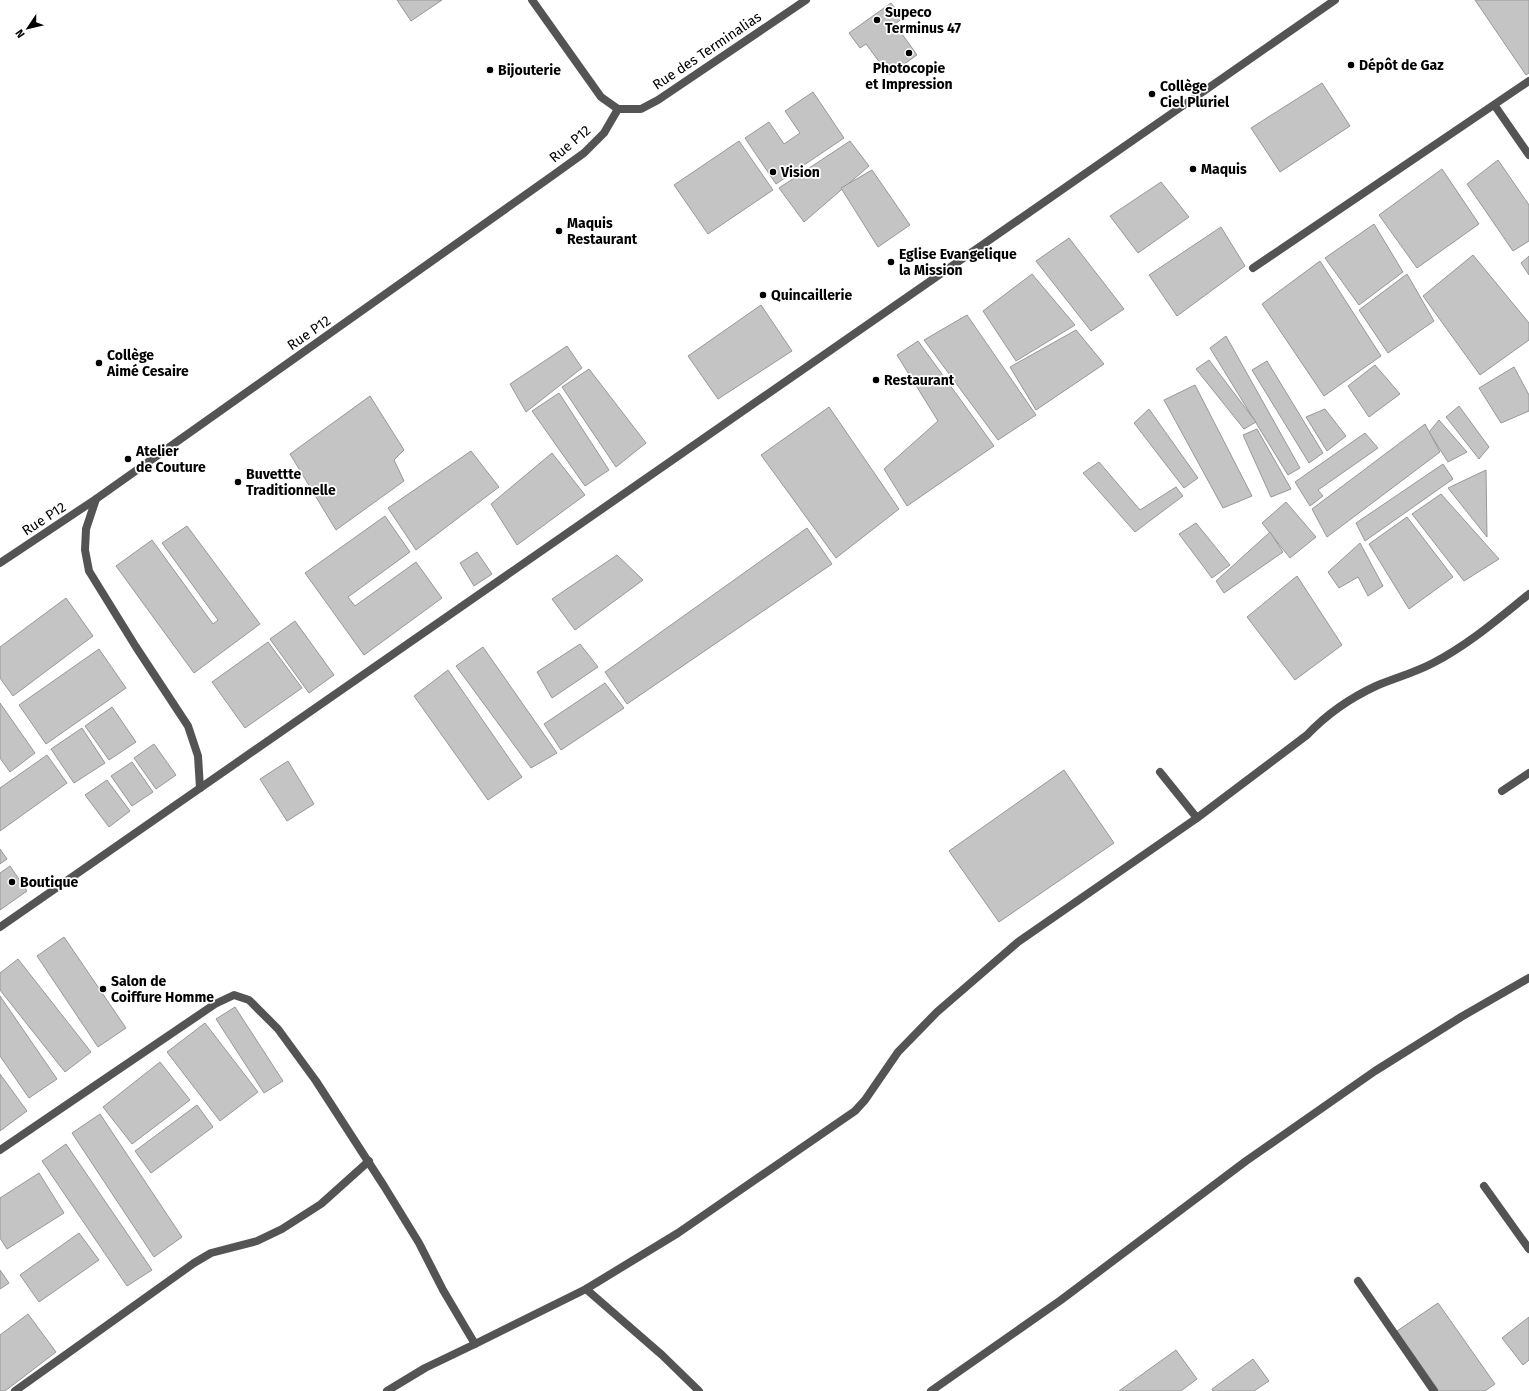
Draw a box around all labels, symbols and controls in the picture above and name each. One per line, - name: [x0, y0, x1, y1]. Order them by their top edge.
- place label: Supeco Terminus 47: [885, 4, 962, 37]
- north arrow: [8, 8, 48, 48]
- street label: Rue des Terminalias: [649, 8, 765, 94]
- marker: Supeco Terminus 47: [872, 15, 882, 25]
- text: N: [13, 27, 28, 40]
- marker: Photocopie et Impression: [904, 48, 914, 58]
- place label: Dépôt de Gaz: [1359, 57, 1444, 74]
- place label: Photocopie et Impression: [865, 60, 953, 93]
- marker: Dépôt de Gaz: [1346, 60, 1356, 70]
- place label: Bijouterie: [498, 62, 561, 79]
- marker: Bijouterie: [485, 65, 495, 75]
- place label: Collège Ciel Pluriel: [1160, 78, 1230, 111]
- marker: Collège Ciel Pluriel: [1147, 89, 1157, 99]
- street label: Rue P12: [546, 122, 594, 166]
- place label: Maquis: [1201, 161, 1247, 178]
- place label: Vision: [780, 164, 820, 181]
- marker: Maquis: [1188, 164, 1198, 174]
- marker: Vision: [768, 167, 778, 177]
- place label: Maquis Restaurant: [567, 215, 638, 248]
- marker: Maquis Restaurant: [554, 226, 564, 236]
- place label: Eglise Evangelique la Mission: [899, 246, 1017, 279]
- marker: Eglise Evangelique la Mission: [886, 257, 896, 267]
- place label: Quincaillerie: [771, 287, 852, 304]
- marker: Quincaillerie: [758, 290, 768, 300]
- street label: Rue P12: [284, 312, 334, 354]
- place label: Collège Aimé Cesaire: [106, 347, 189, 380]
- marker: Collège Aimé Cesaire: [94, 358, 104, 368]
- place label: Restaurant: [884, 372, 955, 389]
- marker: Restaurant: [871, 375, 881, 385]
- place label: Atelier de Couture: [135, 443, 206, 476]
- marker: Atelier de Couture: [123, 454, 133, 464]
- place label: Buvettte Traditionnelle: [246, 466, 336, 499]
- marker: Buvettte Traditionnelle: [233, 477, 243, 487]
- street label: Rue P12: [19, 499, 69, 539]
- place label: Boutique: [20, 874, 79, 891]
- marker: Boutique: [7, 877, 17, 887]
- place label: Salon de Coiffure Homme: [111, 973, 214, 1006]
- marker: Salon de Coiffure Homme: [98, 984, 108, 994]

